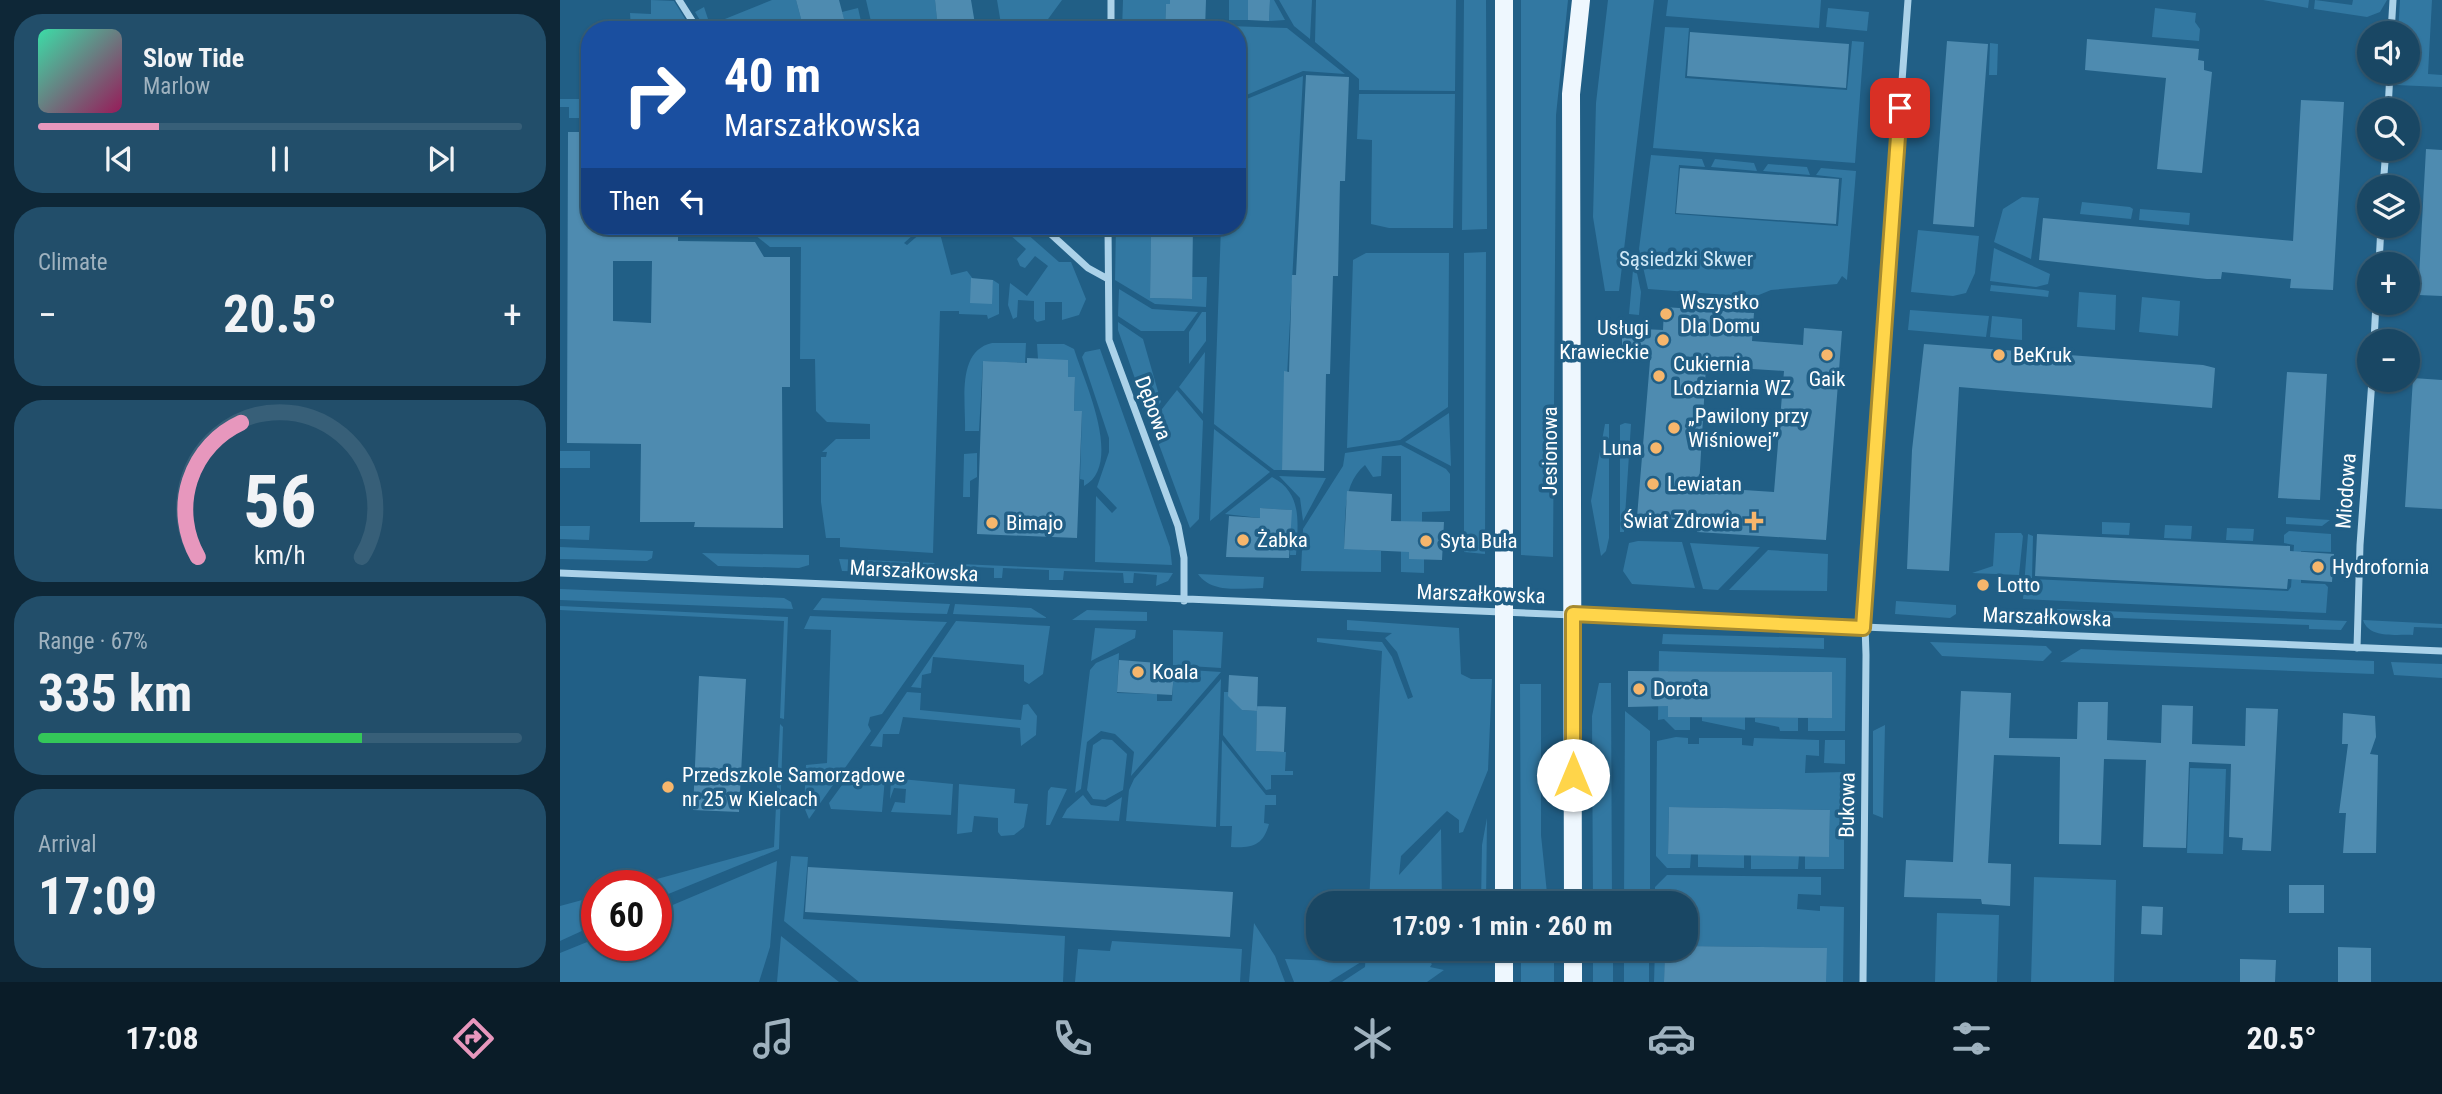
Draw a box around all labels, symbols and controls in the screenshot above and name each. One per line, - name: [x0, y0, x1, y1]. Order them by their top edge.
- map controls: [2357, 21, 2420, 392]
- button: sound: [2357, 21, 2420, 84]
- text: Slow Tide: [143, 43, 244, 73]
- text: 40 m: [724, 47, 821, 104]
- icon: right: [609, 49, 700, 140]
- text: Marlow: [143, 73, 210, 100]
- pin: [1870, 78, 1930, 138]
- icon: arrive: [1881, 89, 1919, 127]
- button: search: [2357, 98, 2420, 161]
- text: Marszałkowska: [724, 106, 921, 144]
- icon: previous: [100, 140, 138, 178]
- icon: pause: [261, 140, 299, 178]
- icon: next: [422, 140, 460, 178]
- button: layers: [2357, 175, 2420, 238]
- icon: left: [674, 182, 712, 220]
- text: Then: [609, 186, 660, 216]
- park label: Sąsiedzki Skwer: [1619, 247, 1753, 271]
- text: Climate: [38, 249, 108, 276]
- button: +: [2357, 252, 2420, 315]
- text: 20.5°: [223, 284, 337, 345]
- place label: Wszystko Dla Domu: [1680, 290, 1760, 338]
- text: −: [38, 293, 57, 337]
- text: +: [503, 293, 522, 337]
- marker: Wszystko Dla Domu: [1658, 306, 1674, 322]
- place label: Usługi Krawieckie: [1559, 316, 1649, 364]
- button: −: [2357, 329, 2420, 392]
- marker: Usługi Krawieckie: [1655, 332, 1671, 348]
- place label: BeKruk: [2013, 343, 2072, 367]
- marker: Gaik: [1819, 347, 1835, 363]
- marker: BeKruk: [1991, 347, 2007, 363]
- place label: Cukiernia Lodziarnia WZ: [1673, 352, 1791, 400]
- place label: Gaik: [1809, 367, 1846, 391]
- marker: Cukiernia Lodziarnia WZ: [1651, 368, 1667, 384]
- street label: Dębowa: [1130, 373, 1176, 443]
- place label: „Pawilony przy Wiśniowej”: [1688, 404, 1809, 452]
- street label: Jesionowa: [1538, 406, 1562, 496]
- marker: „Pawilony przy Wiśniowej”: [1666, 420, 1682, 436]
- place label: Luna: [1602, 436, 1642, 460]
- marker: Luna: [1648, 440, 1664, 456]
- street label: Miodowa: [2331, 452, 2361, 530]
- text: 56: [243, 459, 317, 545]
- place label: Lewiatan: [1667, 472, 1742, 496]
- marker: Lewiatan: [1645, 476, 1661, 492]
- place label: Świat Zdrowia: [1623, 509, 1740, 533]
- place label: Bimajo: [1006, 511, 1063, 535]
- marker: Świat Zdrowia: [1746, 513, 1762, 529]
- marker: Bimajo: [984, 515, 1000, 531]
- place label: Żabka: [1257, 528, 1308, 552]
- place label: Syta Buła: [1440, 529, 1518, 553]
- marker: Żabka: [1235, 532, 1251, 548]
- marker: Syta Buła: [1418, 533, 1434, 549]
- text: km/h: [254, 541, 306, 570]
- place label: Hydrofornia: [2332, 555, 2429, 579]
- street label: Marszałkowska: [849, 556, 979, 586]
- marker: Hydrofornia: [2310, 559, 2326, 575]
- place label: Lotto: [1997, 573, 2040, 597]
- marker: Lotto: [1975, 577, 1991, 593]
- street label: Marszałkowska: [1416, 580, 1546, 608]
- street label: Marszałkowska: [1982, 603, 2112, 631]
- text: Range · 67%: [38, 628, 148, 655]
- place label: Koala: [1152, 660, 1199, 684]
- text: 335 km: [38, 663, 192, 724]
- marker: Koala: [1130, 664, 1146, 680]
- place label: Dorota: [1653, 677, 1709, 701]
- marker: Dorota: [1631, 681, 1647, 697]
- position arrow: [1536, 738, 1610, 812]
- place label: Przedszkole Samorządowe nr 25 w Kielcach: [682, 763, 905, 811]
- street label: Bukowa: [1834, 772, 1860, 838]
- marker: Przedszkole Samorządowe nr 25 w Kielcach: [660, 779, 676, 795]
- text: Arrival: [38, 831, 97, 858]
- text: 17:09: [38, 866, 157, 927]
- speed limit sign: 60: [581, 870, 672, 961]
- text: 17:09 · 1 min · 260 m: [1392, 911, 1612, 941]
- icon: directions: [449, 1014, 498, 1063]
- icon: music: [749, 1014, 798, 1063]
- icon: phone: [1048, 1014, 1097, 1063]
- icon: climate: [1348, 1014, 1397, 1063]
- icon: car: [1647, 1014, 1696, 1063]
- icon: filters: [1947, 1014, 1996, 1063]
- text: 17:08: [125, 1019, 199, 1057]
- text: 20.5°: [2246, 1019, 2317, 1057]

